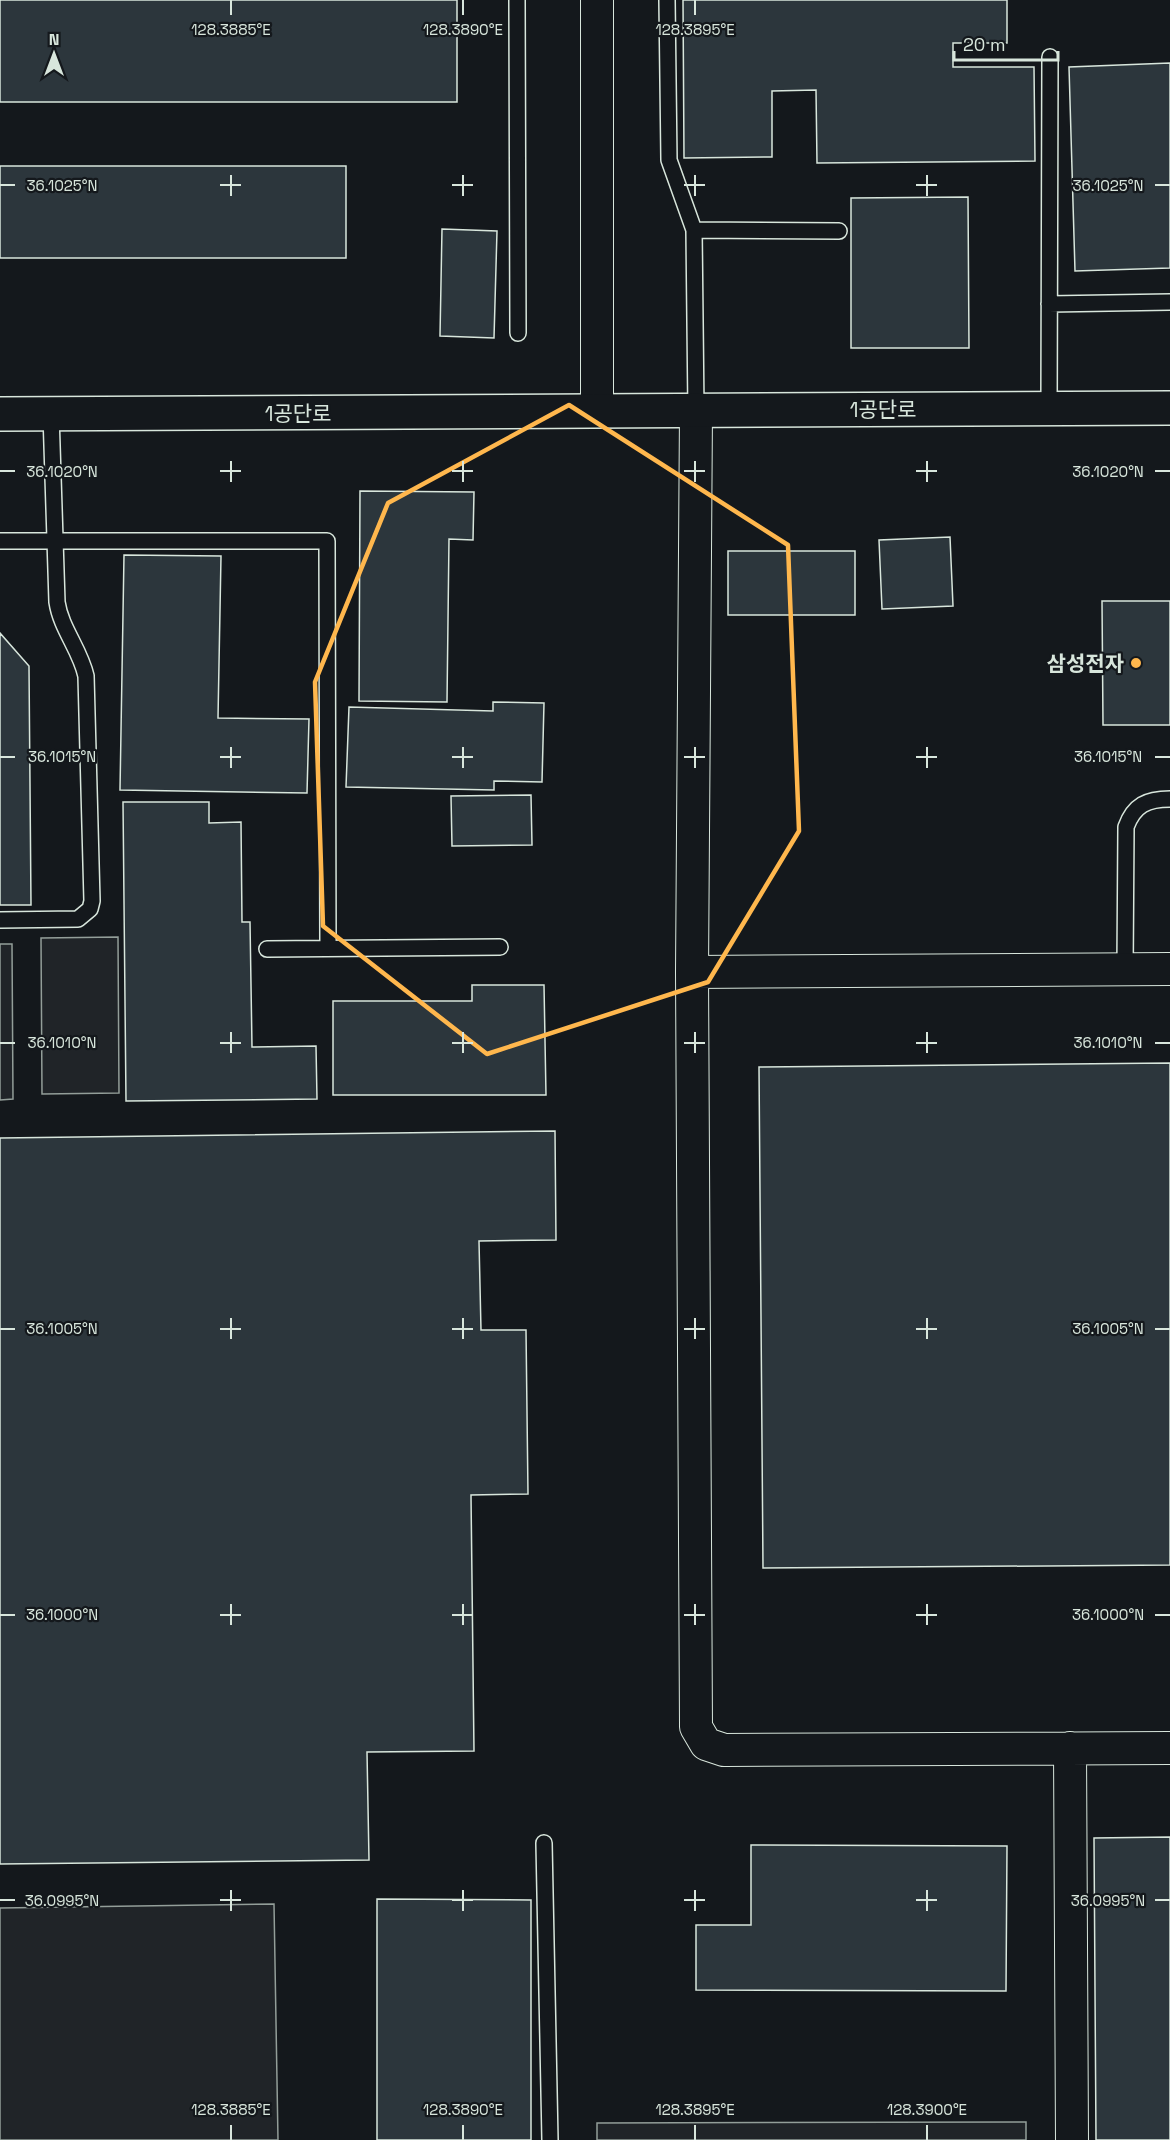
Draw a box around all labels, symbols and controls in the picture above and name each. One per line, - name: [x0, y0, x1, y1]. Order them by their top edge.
- text: 128.3885°E: [191, 20, 271, 39]
- text: 128.3890°E: [423, 20, 503, 39]
- text: 128.3895°E: [655, 20, 735, 39]
- north arrow: [24, 24, 84, 84]
- scale bar: [954, 24, 1058, 62]
- text: N: [49, 29, 59, 50]
- text: 20 m: [963, 33, 1006, 56]
- text: 36.1025°N: [26, 176, 98, 195]
- text: 36.1025°N: [1072, 176, 1144, 195]
- street label: 1공단로: [850, 396, 916, 423]
- street label: 1공단로: [265, 400, 331, 427]
- text: 36.1020°N: [26, 462, 98, 481]
- text: 36.1020°N: [1072, 462, 1144, 481]
- place label: 삼성전자: [1047, 650, 1124, 677]
- marker: 삼성전자: [1129, 656, 1143, 670]
- text: 36.1015°N: [28, 747, 96, 766]
- text: 36.1015°N: [1074, 747, 1142, 766]
- text: 36.1010°N: [28, 1033, 96, 1052]
- text: 36.1010°N: [1074, 1033, 1142, 1052]
- text: 36.1005°N: [26, 1319, 98, 1338]
- text: 36.1005°N: [1072, 1319, 1144, 1338]
- text: 36.1000°N: [26, 1605, 98, 1624]
- text: 36.1000°N: [1072, 1605, 1144, 1624]
- text: 36.0995°N: [25, 1891, 99, 1910]
- text: 36.0995°N: [1071, 1891, 1145, 1910]
- text: 128.3885°E: [191, 2100, 271, 2119]
- text: 128.3890°E: [423, 2100, 503, 2119]
- text: 128.3895°E: [655, 2100, 735, 2119]
- text: 128.3900°E: [887, 2100, 967, 2119]

